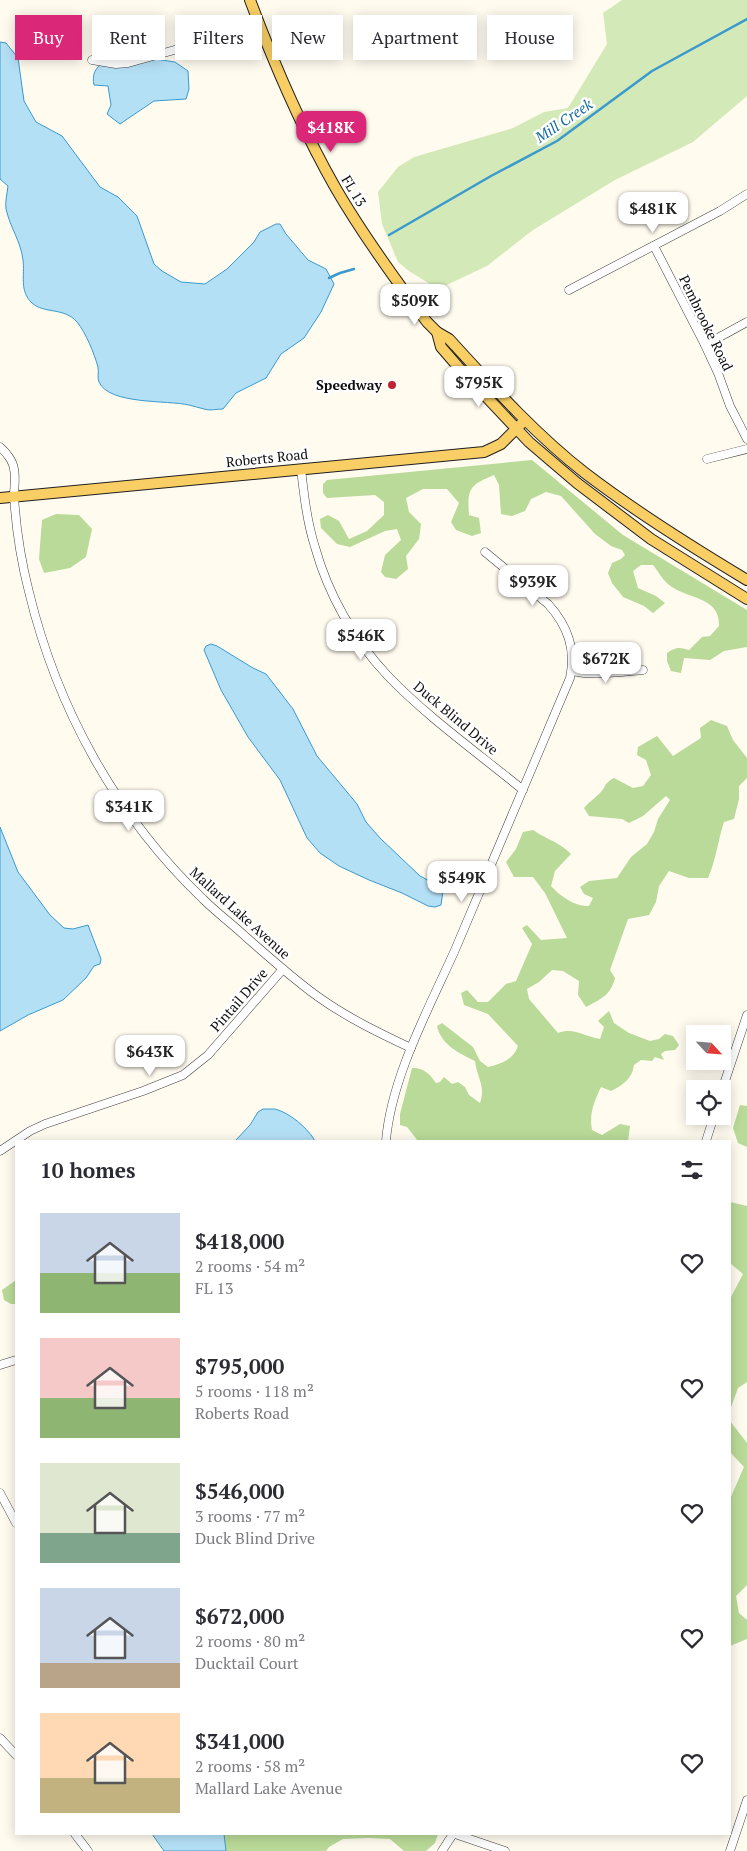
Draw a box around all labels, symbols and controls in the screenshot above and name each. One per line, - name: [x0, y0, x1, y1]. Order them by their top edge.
- chip: Buy: [15, 15, 82, 60]
- chip: Rent: [92, 15, 165, 60]
- chip: Filters: [175, 15, 262, 60]
- chip: New: [272, 15, 343, 60]
- chip: Apartment: [353, 15, 477, 60]
- chip: House: [487, 15, 573, 60]
- water label: Mill Creek: [530, 93, 597, 147]
- pin: $418K: [296, 110, 366, 153]
- text: $418K: [307, 116, 355, 138]
- street label: FL 13: [338, 171, 371, 210]
- pin: $481K: [618, 192, 688, 234]
- text: $481K: [629, 197, 677, 219]
- street label: Pembrooke Road: [675, 272, 738, 374]
- pin: $509K: [380, 284, 450, 326]
- text: $509K: [391, 289, 439, 311]
- pin: $795K: [444, 366, 514, 408]
- text: $795K: [455, 371, 503, 393]
- place label: Speedway: [316, 375, 383, 394]
- marker: Speedway: [386, 379, 398, 391]
- street label: Roberts Road: [225, 444, 309, 471]
- pin: $939K: [498, 564, 568, 607]
- text: $939K: [509, 570, 557, 592]
- pin: $546K: [326, 618, 396, 661]
- text: $546K: [337, 624, 385, 646]
- pin: $672K: [571, 642, 641, 684]
- text: $672K: [582, 647, 630, 669]
- street label: Duck Blind Drive: [410, 677, 503, 759]
- pin: $341K: [94, 790, 164, 832]
- text: $341K: [105, 795, 153, 817]
- pin: $549K: [427, 860, 497, 903]
- street label: Mallard Lake Avenue: [186, 862, 295, 963]
- text: $549K: [438, 866, 486, 888]
- street label: Pintail Drive: [206, 964, 271, 1035]
- north arrow: [686, 1025, 731, 1070]
- map controls: [686, 1025, 731, 1125]
- pin: $643K: [115, 1034, 185, 1077]
- text: $643K: [126, 1040, 174, 1062]
- button: locate: [686, 1080, 731, 1125]
- text: 10 homes: [40, 1156, 136, 1184]
- icon: filters: [678, 1156, 706, 1184]
- text: $418,000: [195, 1227, 284, 1255]
- icon: home: [80, 1233, 140, 1293]
- icon: heart: [678, 1249, 706, 1277]
- text: 2 rooms · 54 m²: [195, 1255, 305, 1277]
- text: FL 13: [195, 1277, 233, 1299]
- text: $795,000: [195, 1352, 284, 1380]
- icon: home: [80, 1358, 140, 1418]
- icon: heart: [678, 1374, 706, 1402]
- text: 5 rooms · 118 m²: [195, 1380, 314, 1402]
- text: Roberts Road: [195, 1402, 289, 1424]
- text: $546,000: [195, 1477, 284, 1505]
- icon: home: [80, 1483, 140, 1543]
- icon: heart: [678, 1499, 706, 1527]
- text: 3 rooms · 77 m²: [195, 1505, 305, 1527]
- text: Duck Blind Drive: [195, 1527, 315, 1549]
- text: $672,000: [195, 1602, 284, 1630]
- icon: home: [80, 1608, 140, 1668]
- icon: heart: [678, 1624, 706, 1652]
- text: 2 rooms · 80 m²: [195, 1630, 305, 1652]
- text: Ducktail Court: [195, 1652, 299, 1674]
- text: $341,000: [195, 1727, 284, 1755]
- icon: home: [80, 1733, 140, 1793]
- icon: heart: [678, 1749, 706, 1777]
- text: 2 rooms · 58 m²: [195, 1755, 305, 1777]
- text: Mallard Lake Avenue: [195, 1777, 343, 1799]

